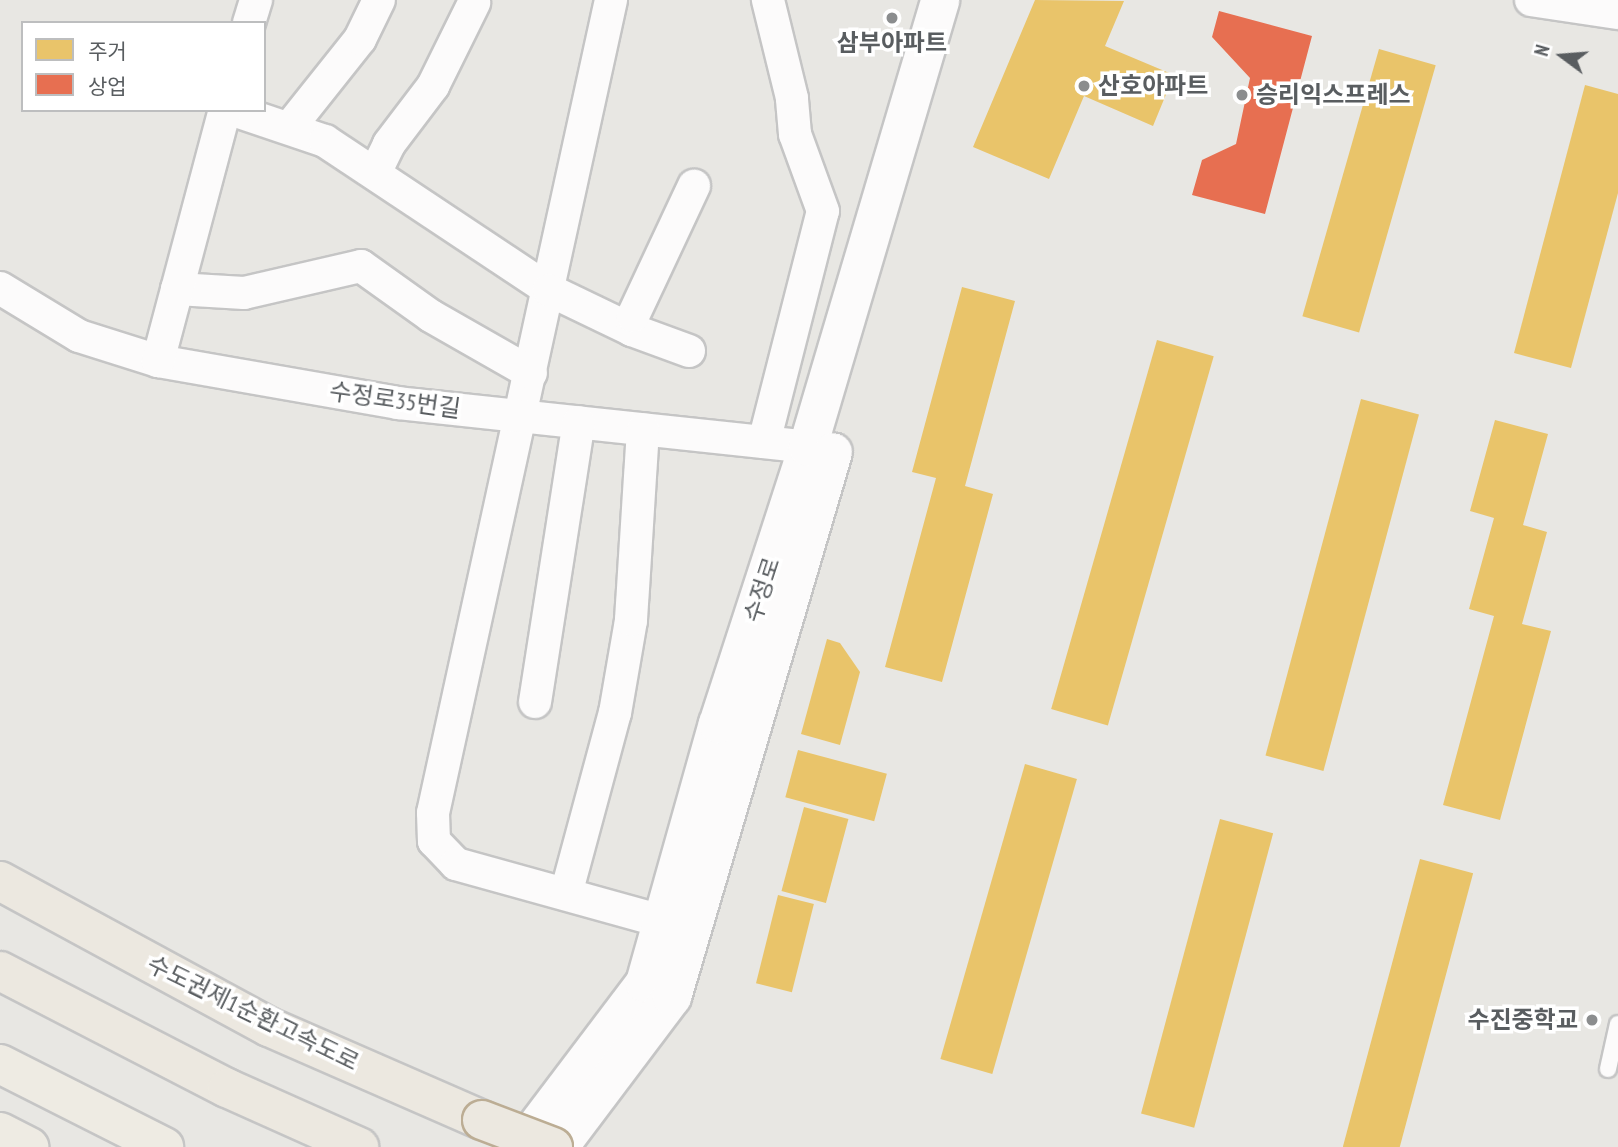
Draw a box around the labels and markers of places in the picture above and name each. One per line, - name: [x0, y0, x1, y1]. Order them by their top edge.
- marker: 삼부아파트: [884, 10, 900, 26]
- place label: 삼부아파트: [837, 29, 947, 57]
- place label: 산호아파트: [1098, 72, 1208, 100]
- marker: 산호아파트: [1076, 78, 1092, 94]
- place label: 승리익스프레스: [1256, 81, 1411, 109]
- marker: 승리익스프레스: [1234, 87, 1250, 103]
- place label: 수진중학교: [1468, 1006, 1578, 1034]
- marker: 수진중학교: [1584, 1012, 1600, 1028]

